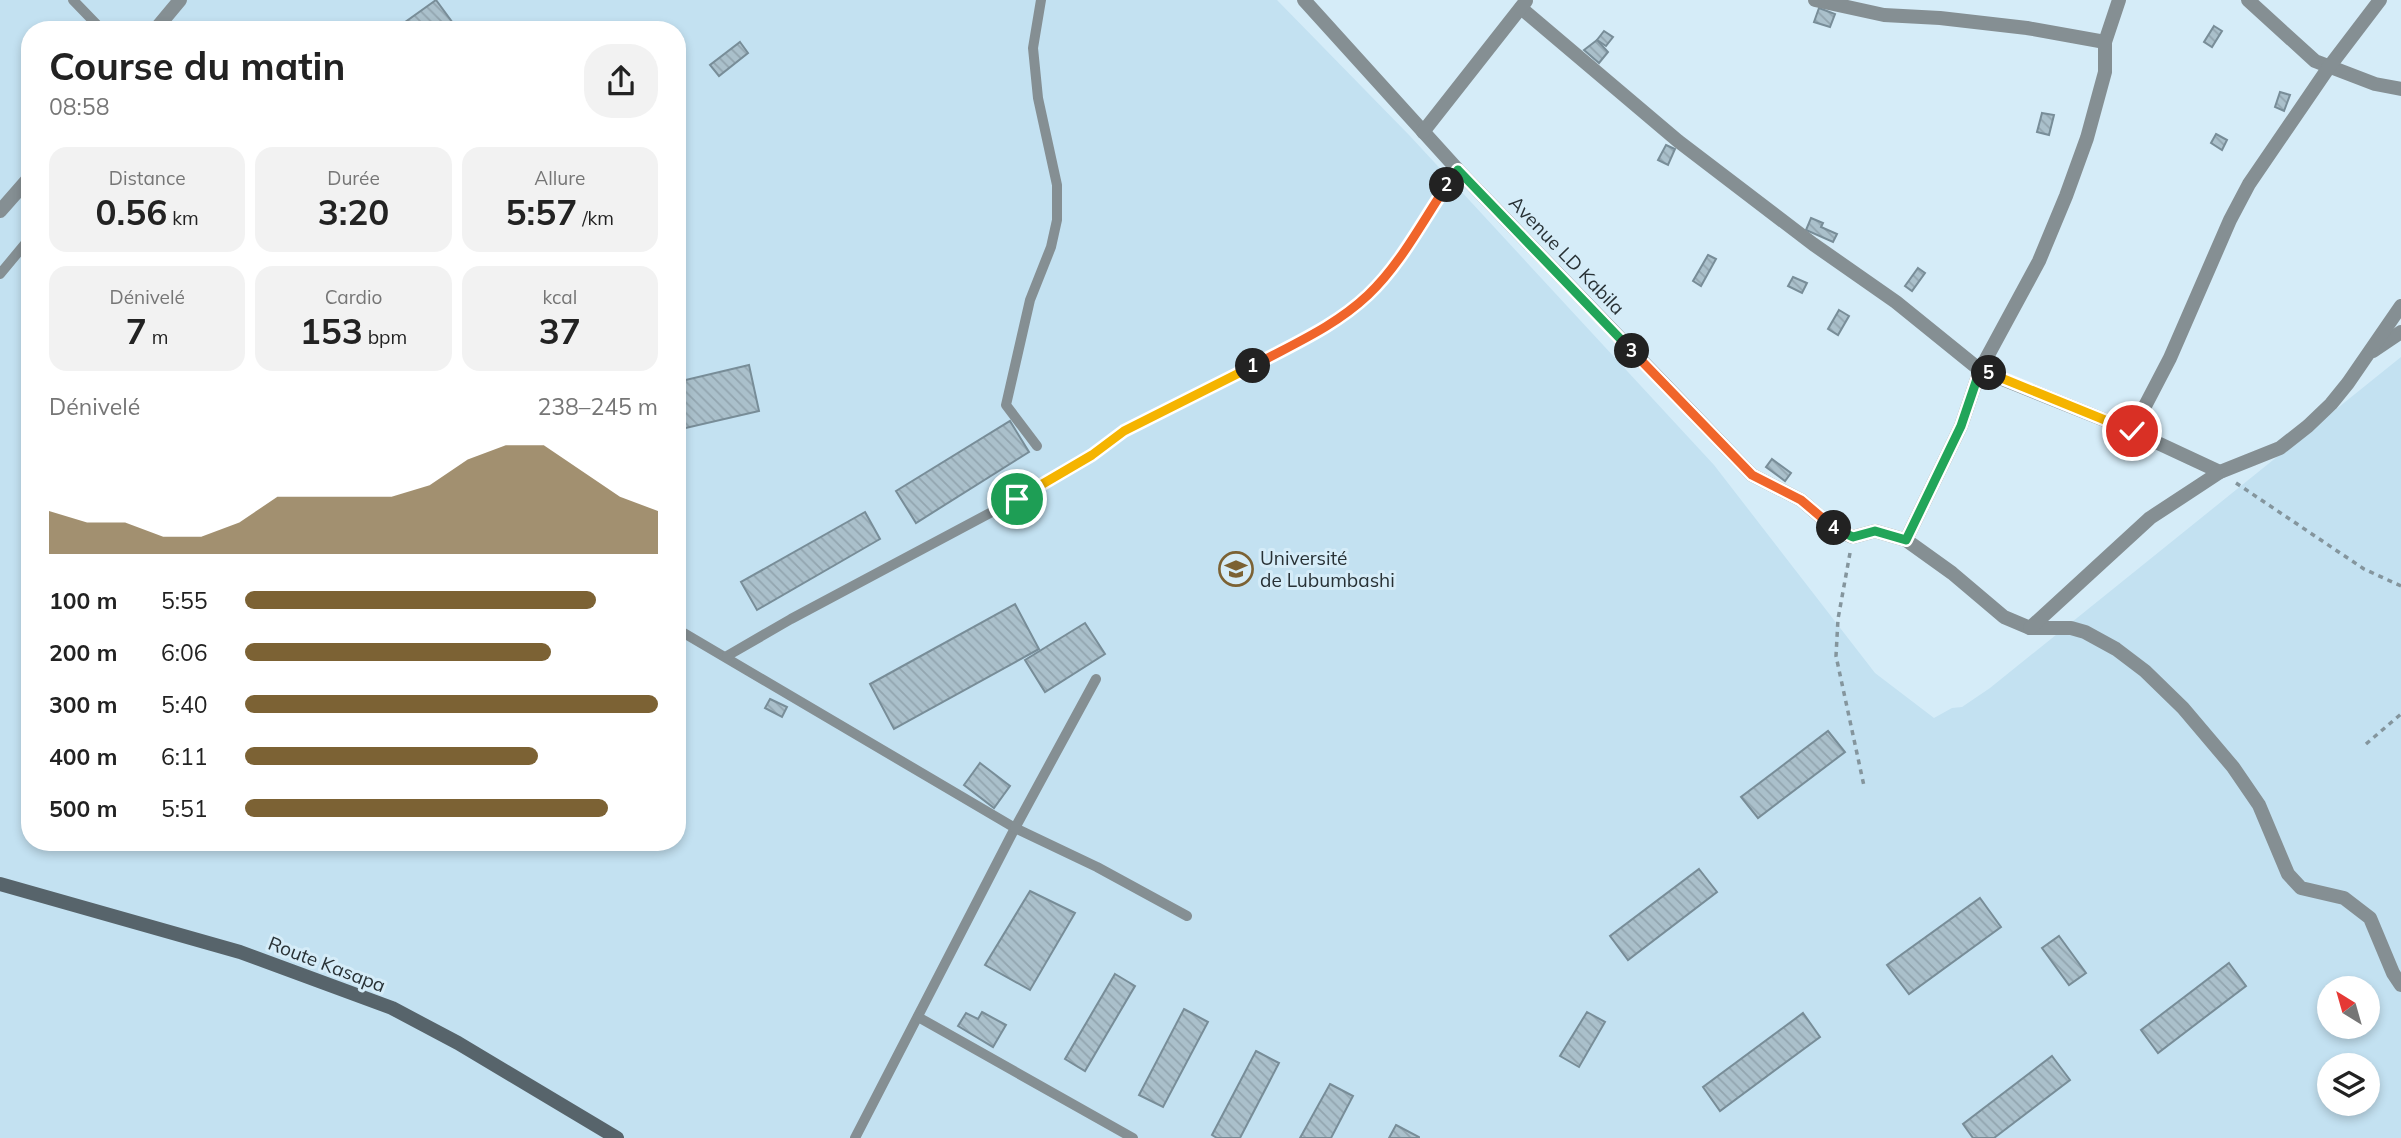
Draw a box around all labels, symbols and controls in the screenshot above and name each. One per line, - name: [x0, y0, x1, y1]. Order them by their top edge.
- text: Course du matin: [49, 42, 345, 90]
- button: share: [584, 44, 658, 118]
- text: 08:58: [49, 92, 109, 121]
- text: Distance: [109, 166, 186, 190]
- text: Durée: [327, 166, 380, 190]
- text: Allure: [534, 166, 585, 190]
- pin: 2: [1430, 168, 1464, 202]
- text: 2: [1441, 172, 1452, 196]
- text: 0.56: [96, 190, 167, 234]
- text: 3:20: [318, 190, 389, 234]
- text: 5:57: [506, 190, 577, 234]
- street label: Avenue LD Kabila: [1504, 191, 1630, 319]
- text: km: [167, 206, 199, 230]
- text: /km: [577, 206, 614, 230]
- text: Dénivelé: [109, 285, 185, 309]
- text: Cardio: [325, 285, 382, 309]
- text: kcal: [542, 285, 577, 309]
- text: 7: [126, 309, 147, 353]
- text: 153: [300, 309, 363, 353]
- text: 37: [539, 309, 581, 353]
- text: m: [147, 325, 169, 349]
- text: bpm: [363, 325, 407, 349]
- pin: 3: [1614, 334, 1650, 368]
- text: 3: [1626, 338, 1637, 362]
- pin: 1: [1236, 348, 1270, 384]
- text: 1: [1247, 353, 1258, 377]
- pin: 5: [1972, 356, 2007, 390]
- text: 5: [1983, 360, 1994, 384]
- text: Dénivelé: [49, 392, 140, 421]
- text: 238–245 m: [537, 392, 658, 421]
- pin: [2102, 401, 2162, 461]
- icon: check: [2113, 412, 2151, 450]
- pin: [987, 469, 1047, 529]
- icon: arrive: [998, 480, 1036, 518]
- pin: 4: [1816, 510, 1852, 546]
- text: 4: [1828, 515, 1839, 539]
- place label: Université de Lubumbashi: [1260, 546, 1395, 592]
- school or university icon: Université de Lubumbashi: [1217, 550, 1255, 588]
- text: 100 m: [49, 586, 117, 615]
- text: 5:55: [161, 586, 208, 615]
- text: 200 m: [49, 638, 117, 667]
- text: 6:06: [161, 638, 208, 667]
- text: 300 m: [49, 690, 117, 719]
- text: 5:40: [161, 690, 208, 719]
- text: 400 m: [49, 742, 117, 771]
- text: 6:11: [161, 742, 208, 771]
- text: 500 m: [49, 794, 117, 823]
- text: 5:51: [161, 794, 208, 823]
- street label: Route Kasapa: [265, 931, 389, 997]
- north arrow: [2317, 976, 2380, 1040]
- map controls: [2317, 976, 2380, 1116]
- button: layers: [2317, 1053, 2380, 1116]

